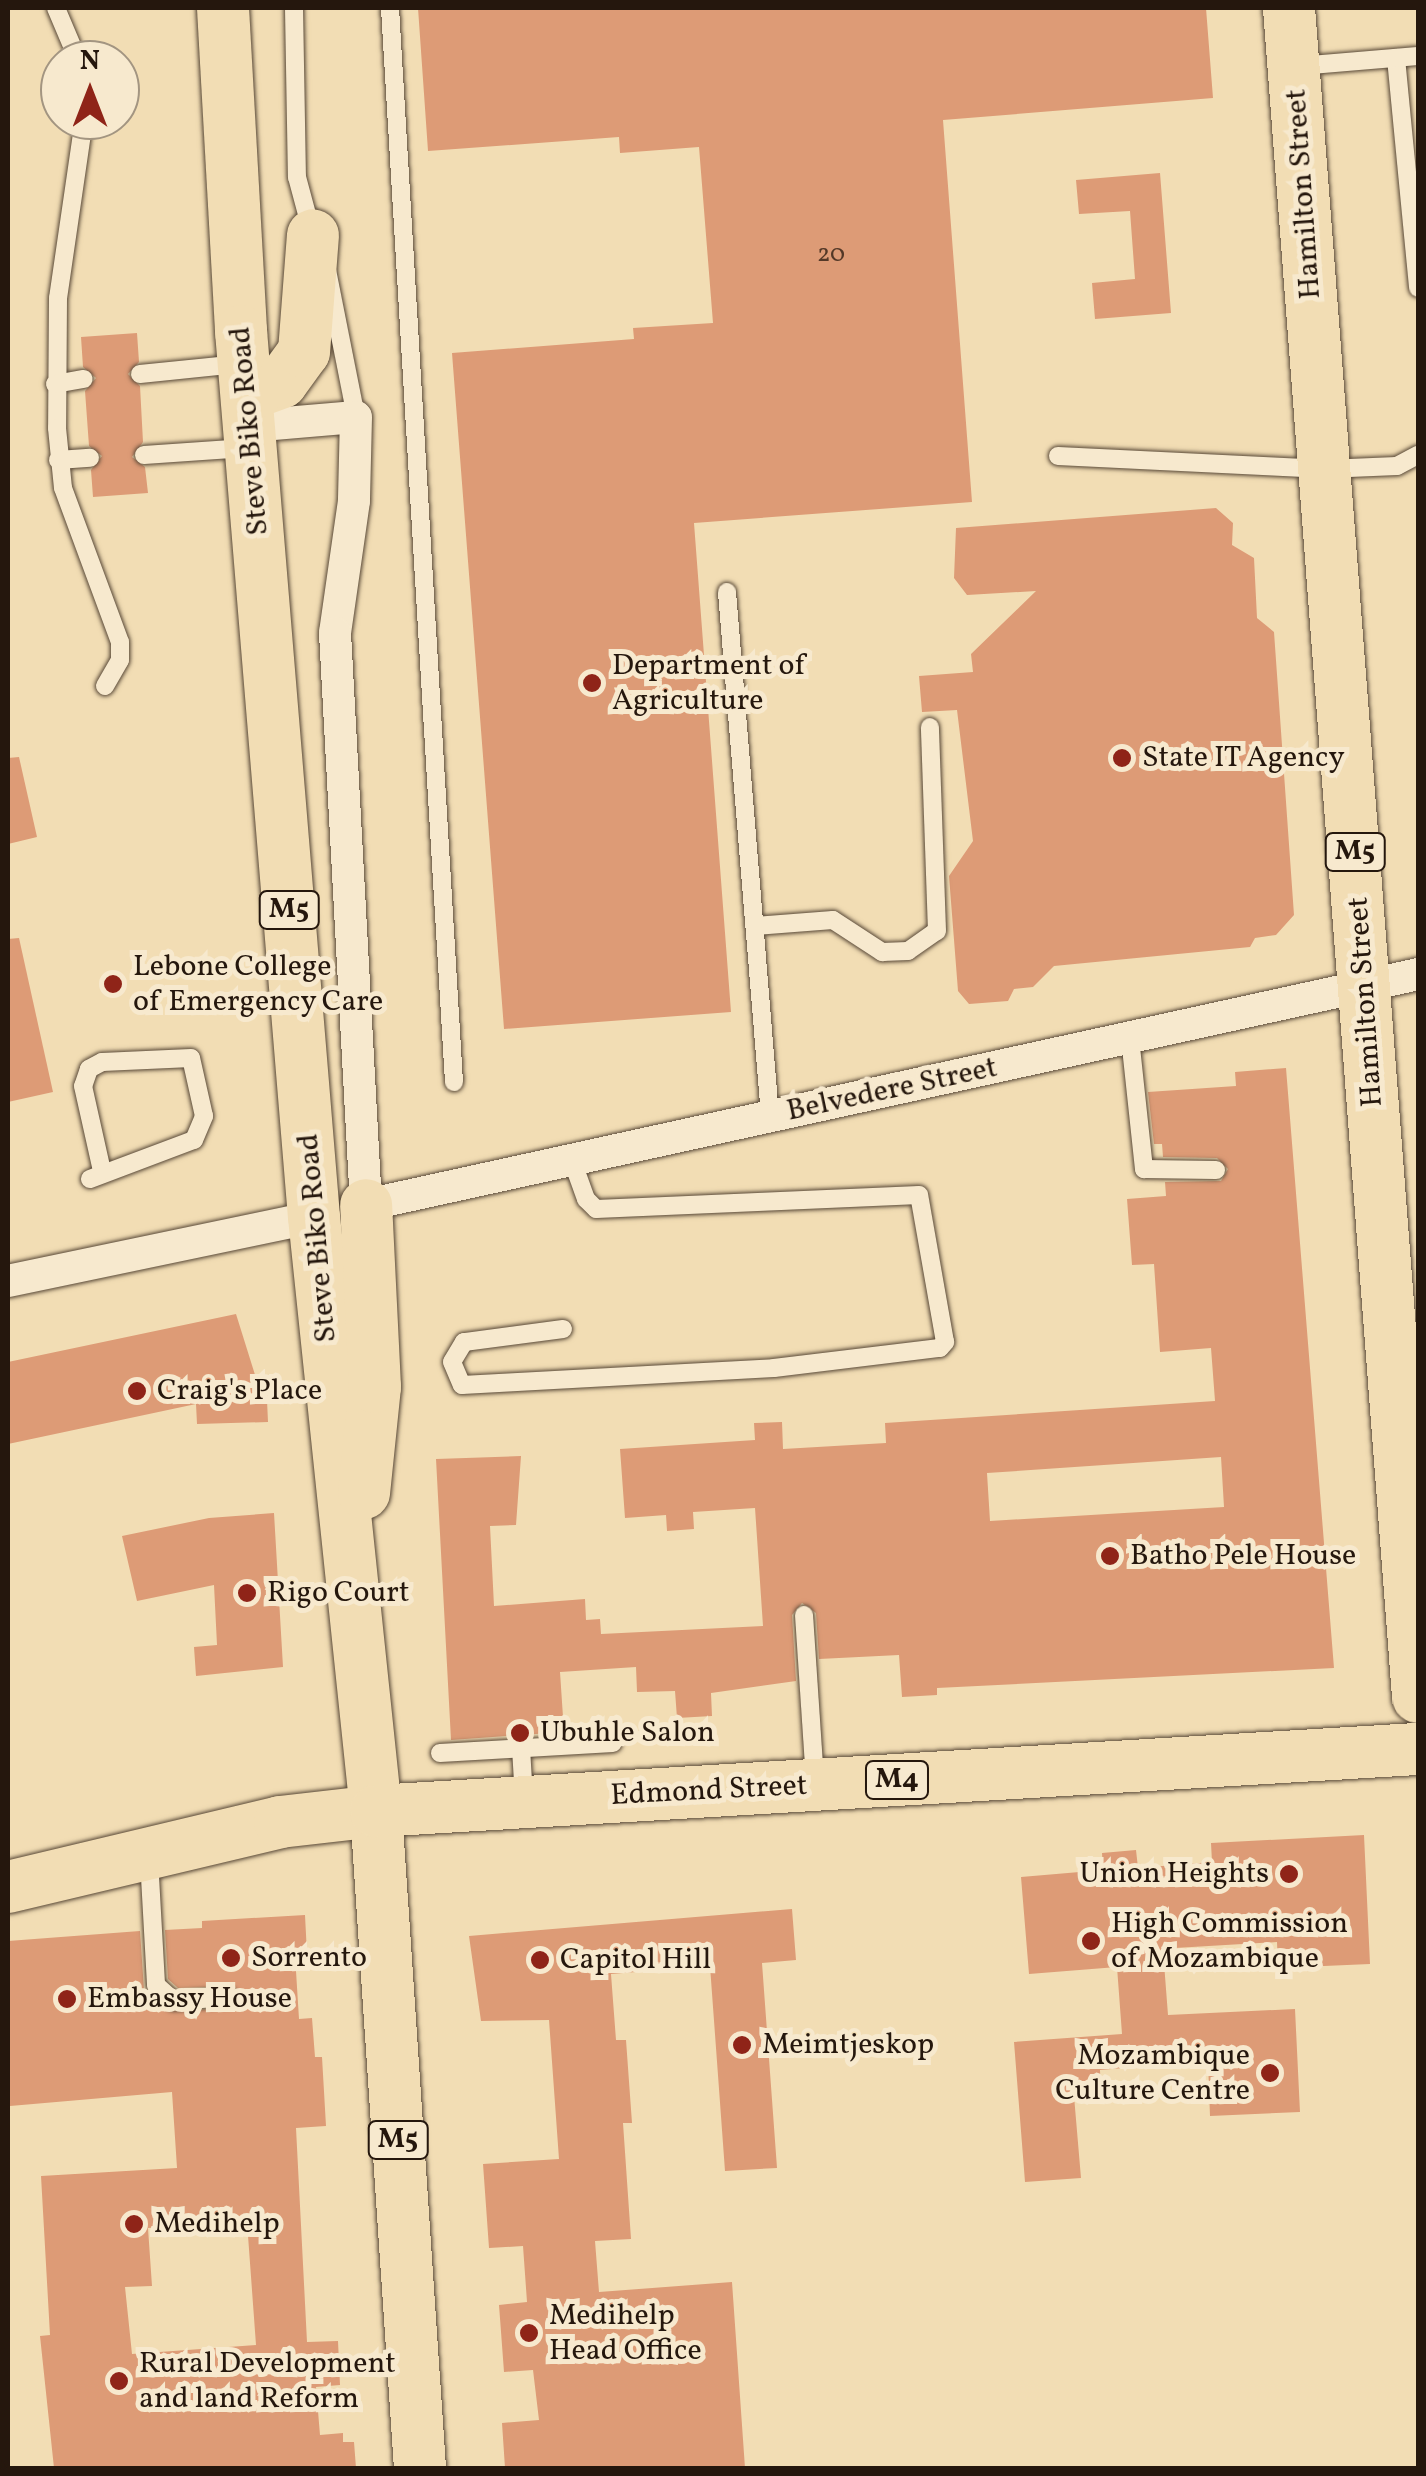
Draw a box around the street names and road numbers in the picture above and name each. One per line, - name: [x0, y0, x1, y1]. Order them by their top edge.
- street label: Hamilton Street: [1279, 88, 1329, 300]
- street label: Steve Biko Road: [223, 325, 277, 537]
- road number: M5: [1322, 829, 1388, 875]
- road number: M5: [256, 887, 322, 933]
- street label: Hamilton Street: [1341, 896, 1391, 1108]
- street label: Belvedere Street: [783, 1050, 1001, 1130]
- street label: Steve Biko Road: [291, 1132, 345, 1344]
- road number: M4: [864, 1757, 930, 1803]
- street label: Edmond Street: [610, 1768, 808, 1814]
- road number: M5: [366, 2117, 430, 2163]

